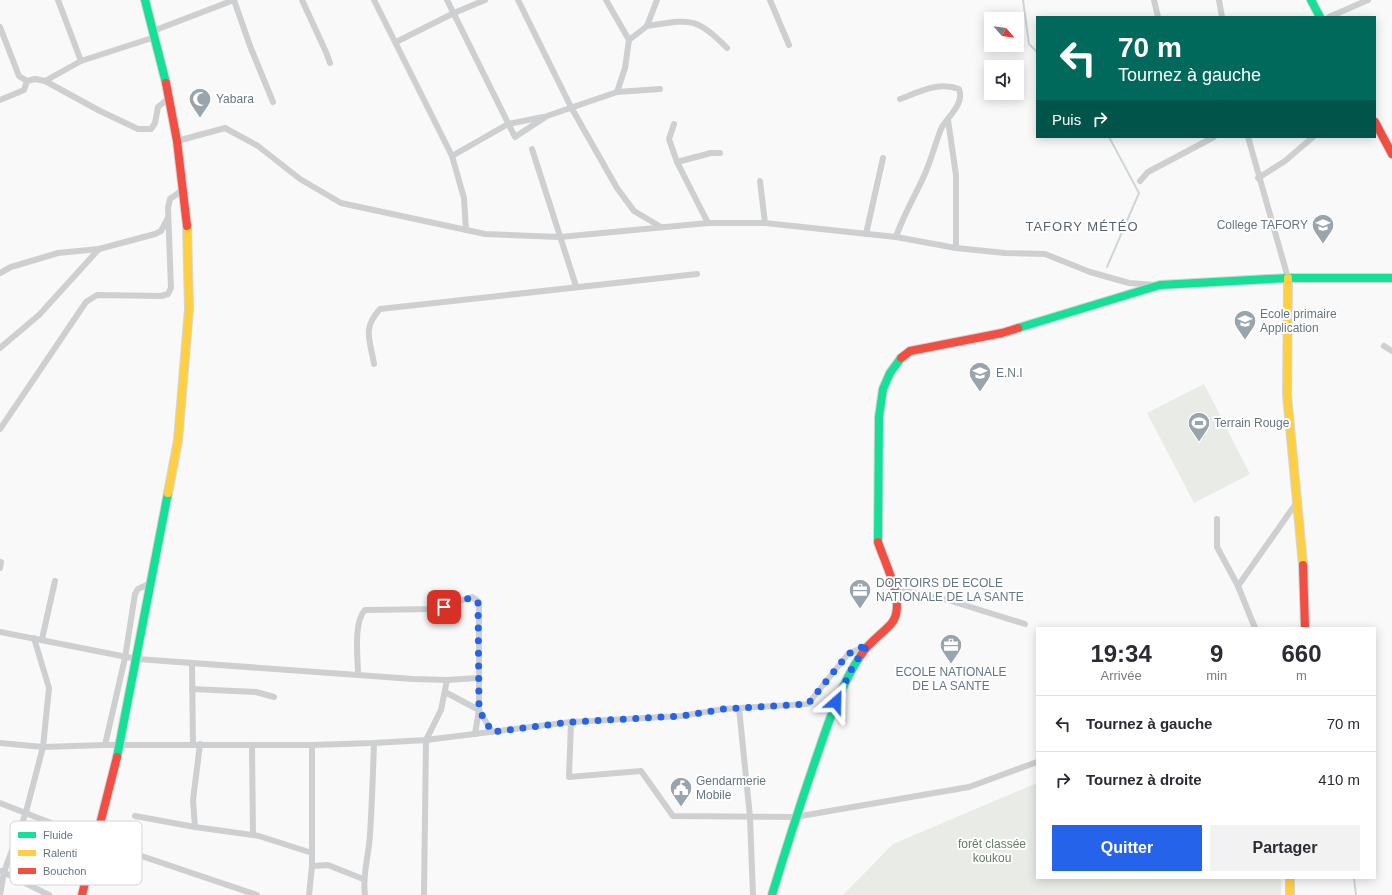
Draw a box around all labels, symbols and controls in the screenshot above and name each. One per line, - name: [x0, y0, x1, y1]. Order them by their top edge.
- north arrow: [984, 12, 1024, 52]
- map controls: [984, 12, 1024, 100]
- icon: left: [1052, 32, 1104, 84]
- text: 70 m: [1118, 32, 1182, 63]
- button: sound: [984, 60, 1024, 100]
- text: Tournez à gauche: [1118, 65, 1261, 85]
- mosque icon: Yabara: [187, 86, 213, 119]
- place label: Yabara: [216, 92, 254, 106]
- icon: right: [1089, 108, 1111, 130]
- text: Puis: [1052, 111, 1081, 128]
- school or university icon: College TAFORY: [1310, 212, 1336, 245]
- place label: College TAFORY: [1217, 218, 1308, 232]
- district label: TAFORY MÉTÉO: [1025, 219, 1139, 234]
- place label: Ecole primaire Application: [1260, 307, 1337, 335]
- school or university icon: Ecole primaire Application: [1232, 308, 1258, 341]
- school or university icon: E.N.I: [967, 360, 993, 393]
- place label: E.N.I: [996, 366, 1023, 380]
- sports icon: Terrain Rouge: [1186, 410, 1212, 443]
- place label: Terrain Rouge: [1214, 416, 1290, 430]
- place label: DORTOIRS DE ECOLE NATIONALE DE LA SANTE: [876, 576, 1024, 604]
- office icon: DORTOIRS DE ECOLE NATIONALE DE LA SANTE: [847, 577, 873, 610]
- pin: [427, 590, 461, 624]
- icon: arrive: [433, 596, 455, 618]
- office icon: ECOLE NATIONALE DE LA SANTE: [938, 632, 964, 665]
- text: 19:34: [1090, 640, 1152, 667]
- text: 9: [1210, 640, 1223, 667]
- text: 660: [1282, 640, 1322, 667]
- place label: ECOLE NATIONALE DE LA SANTE: [895, 665, 1007, 693]
- text: Arrivée: [1100, 668, 1142, 683]
- text: min: [1206, 668, 1227, 683]
- text: m: [1296, 668, 1307, 683]
- position arrow: [815, 681, 857, 723]
- icon: left: [1052, 713, 1074, 735]
- text: Tournez à gauche: [1086, 715, 1212, 732]
- text: 70 m: [1327, 715, 1360, 732]
- icon: right: [1052, 769, 1074, 791]
- text: Tournez à droite: [1086, 771, 1202, 788]
- text: 410 m: [1318, 771, 1360, 788]
- place label: Gendarmerie Mobile: [696, 774, 766, 802]
- public building icon: Gendarmerie Mobile: [668, 775, 694, 808]
- legend: [10, 821, 142, 885]
- button: Quitter: [1052, 825, 1202, 871]
- button: Partager: [1210, 825, 1360, 871]
- text: Fluide: [43, 829, 73, 841]
- park label: forêt classée koukou: [958, 837, 1026, 865]
- text: Ralenti: [43, 847, 77, 859]
- text: Bouchon: [43, 865, 86, 877]

